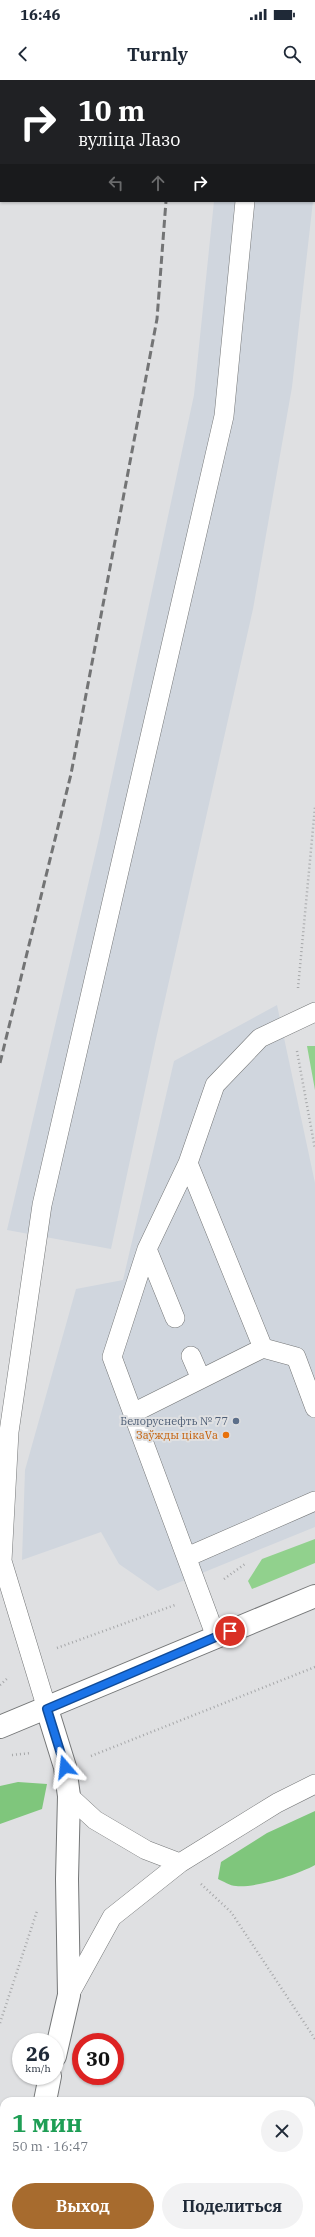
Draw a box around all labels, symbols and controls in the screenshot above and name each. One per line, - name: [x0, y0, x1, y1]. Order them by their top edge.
- text: 16:46: [20, 5, 61, 24]
- icon: back: [12, 43, 34, 65]
- text: Turnly: [127, 43, 188, 66]
- icon: search: [281, 43, 303, 65]
- text: 10 m: [78, 92, 145, 129]
- icon: right: [12, 96, 64, 148]
- text: вуліца Лазо: [78, 128, 181, 151]
- icon: left: [105, 172, 127, 194]
- icon: ahead: [147, 172, 169, 194]
- icon: right: [189, 172, 211, 194]
- place label: Белоруснефть № 77: [120, 1414, 228, 1428]
- marker: Белоруснефть № 77: [231, 1416, 241, 1426]
- place label: Заўжды цікаVа: [136, 1428, 218, 1442]
- marker: Заўжды цікаVа: [221, 1430, 231, 1440]
- pin: [213, 1614, 247, 1648]
- icon: arrive: [219, 1620, 241, 1642]
- position arrow: [44, 1746, 86, 1788]
- speed limit sign: 30: [72, 2033, 124, 2085]
- text: 26: [26, 2040, 50, 2067]
- text: km/h: [25, 2062, 51, 2075]
- text: 1 мин: [12, 2107, 82, 2139]
- button: close: [261, 2110, 303, 2152]
- text: 50 m · 16:47: [12, 2138, 88, 2155]
- button: Выход: [12, 2183, 154, 2229]
- button: Поделиться: [162, 2183, 303, 2229]

